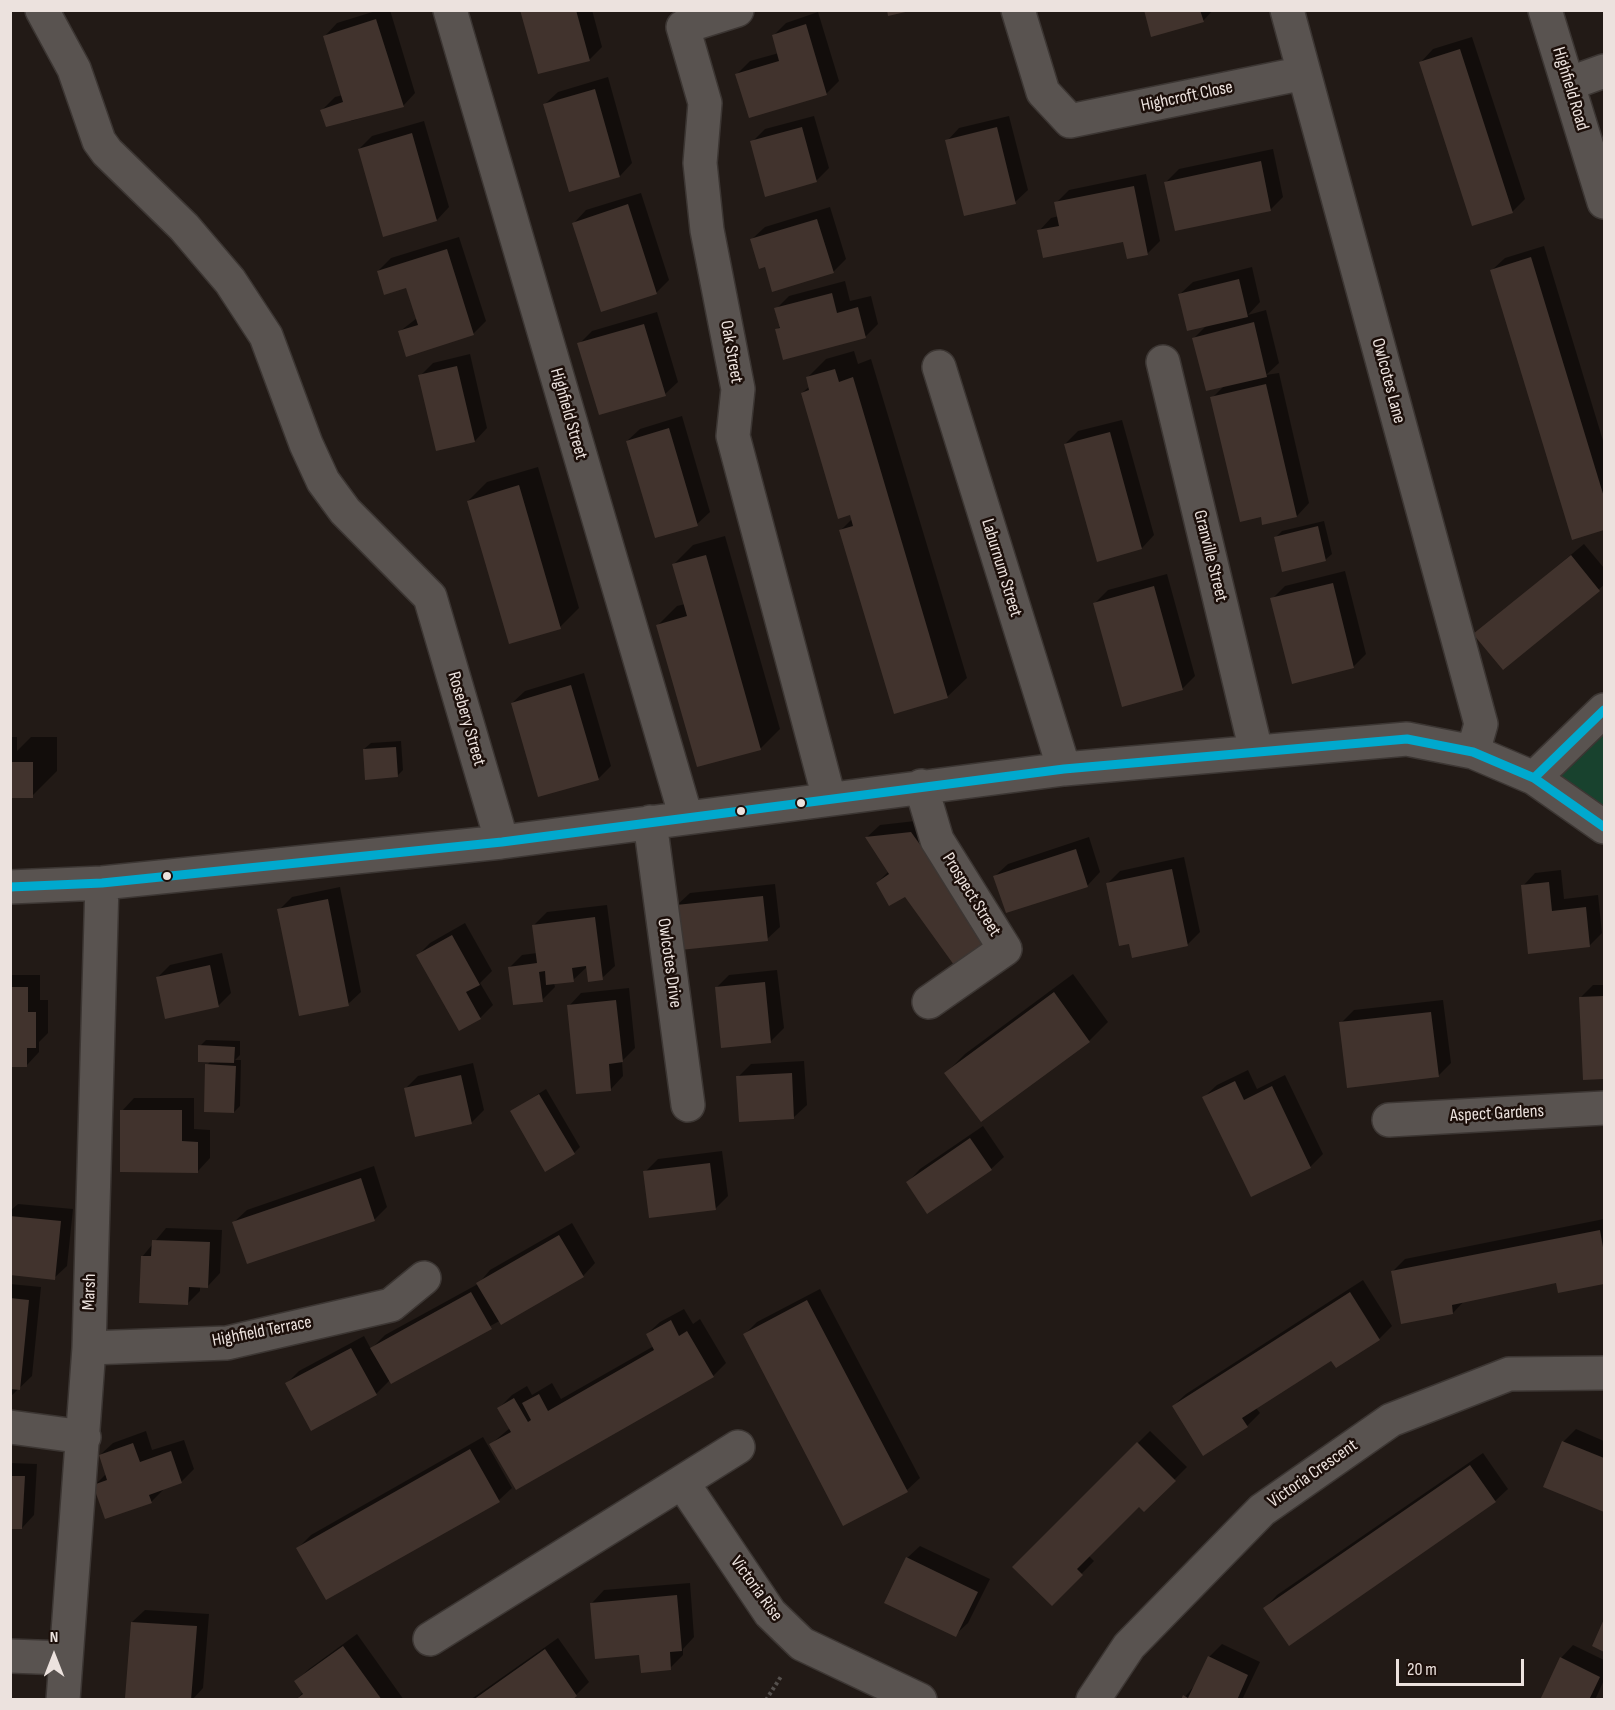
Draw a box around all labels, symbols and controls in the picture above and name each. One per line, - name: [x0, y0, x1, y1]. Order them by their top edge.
- street label: Highfield Road: [1547, 45, 1593, 133]
- street label: Highcroft Close: [1139, 77, 1235, 117]
- street label: Oak Street: [715, 319, 747, 385]
- street label: Owlcotes Lane: [1366, 336, 1410, 426]
- street label: Highfield Street: [545, 366, 591, 462]
- street label: Granville Street: [1188, 508, 1232, 604]
- street label: Laburnum Street: [976, 516, 1026, 620]
- street label: Rosebery Street: [442, 669, 490, 769]
- unlabelled marker: [795, 797, 807, 809]
- unlabelled marker: [735, 805, 747, 817]
- street label: Prospect Street: [937, 849, 1005, 941]
- unlabelled marker: [161, 870, 173, 882]
- street label: Owlcotes Drive: [652, 917, 686, 1009]
- street label: Aspect Gardens: [1450, 1101, 1544, 1127]
- street label: Marsh: [79, 1273, 101, 1311]
- street label: Highfield Terrace: [210, 1312, 314, 1352]
- street label: Victoria Crescent: [1264, 1435, 1362, 1513]
- street label: Victoria Rise: [725, 1552, 787, 1626]
- north arrow: [24, 1626, 84, 1686]
- text: N: [50, 1628, 58, 1647]
- scale bar: [1399, 1647, 1526, 1685]
- text: 20 m: [1407, 1659, 1437, 1680]

